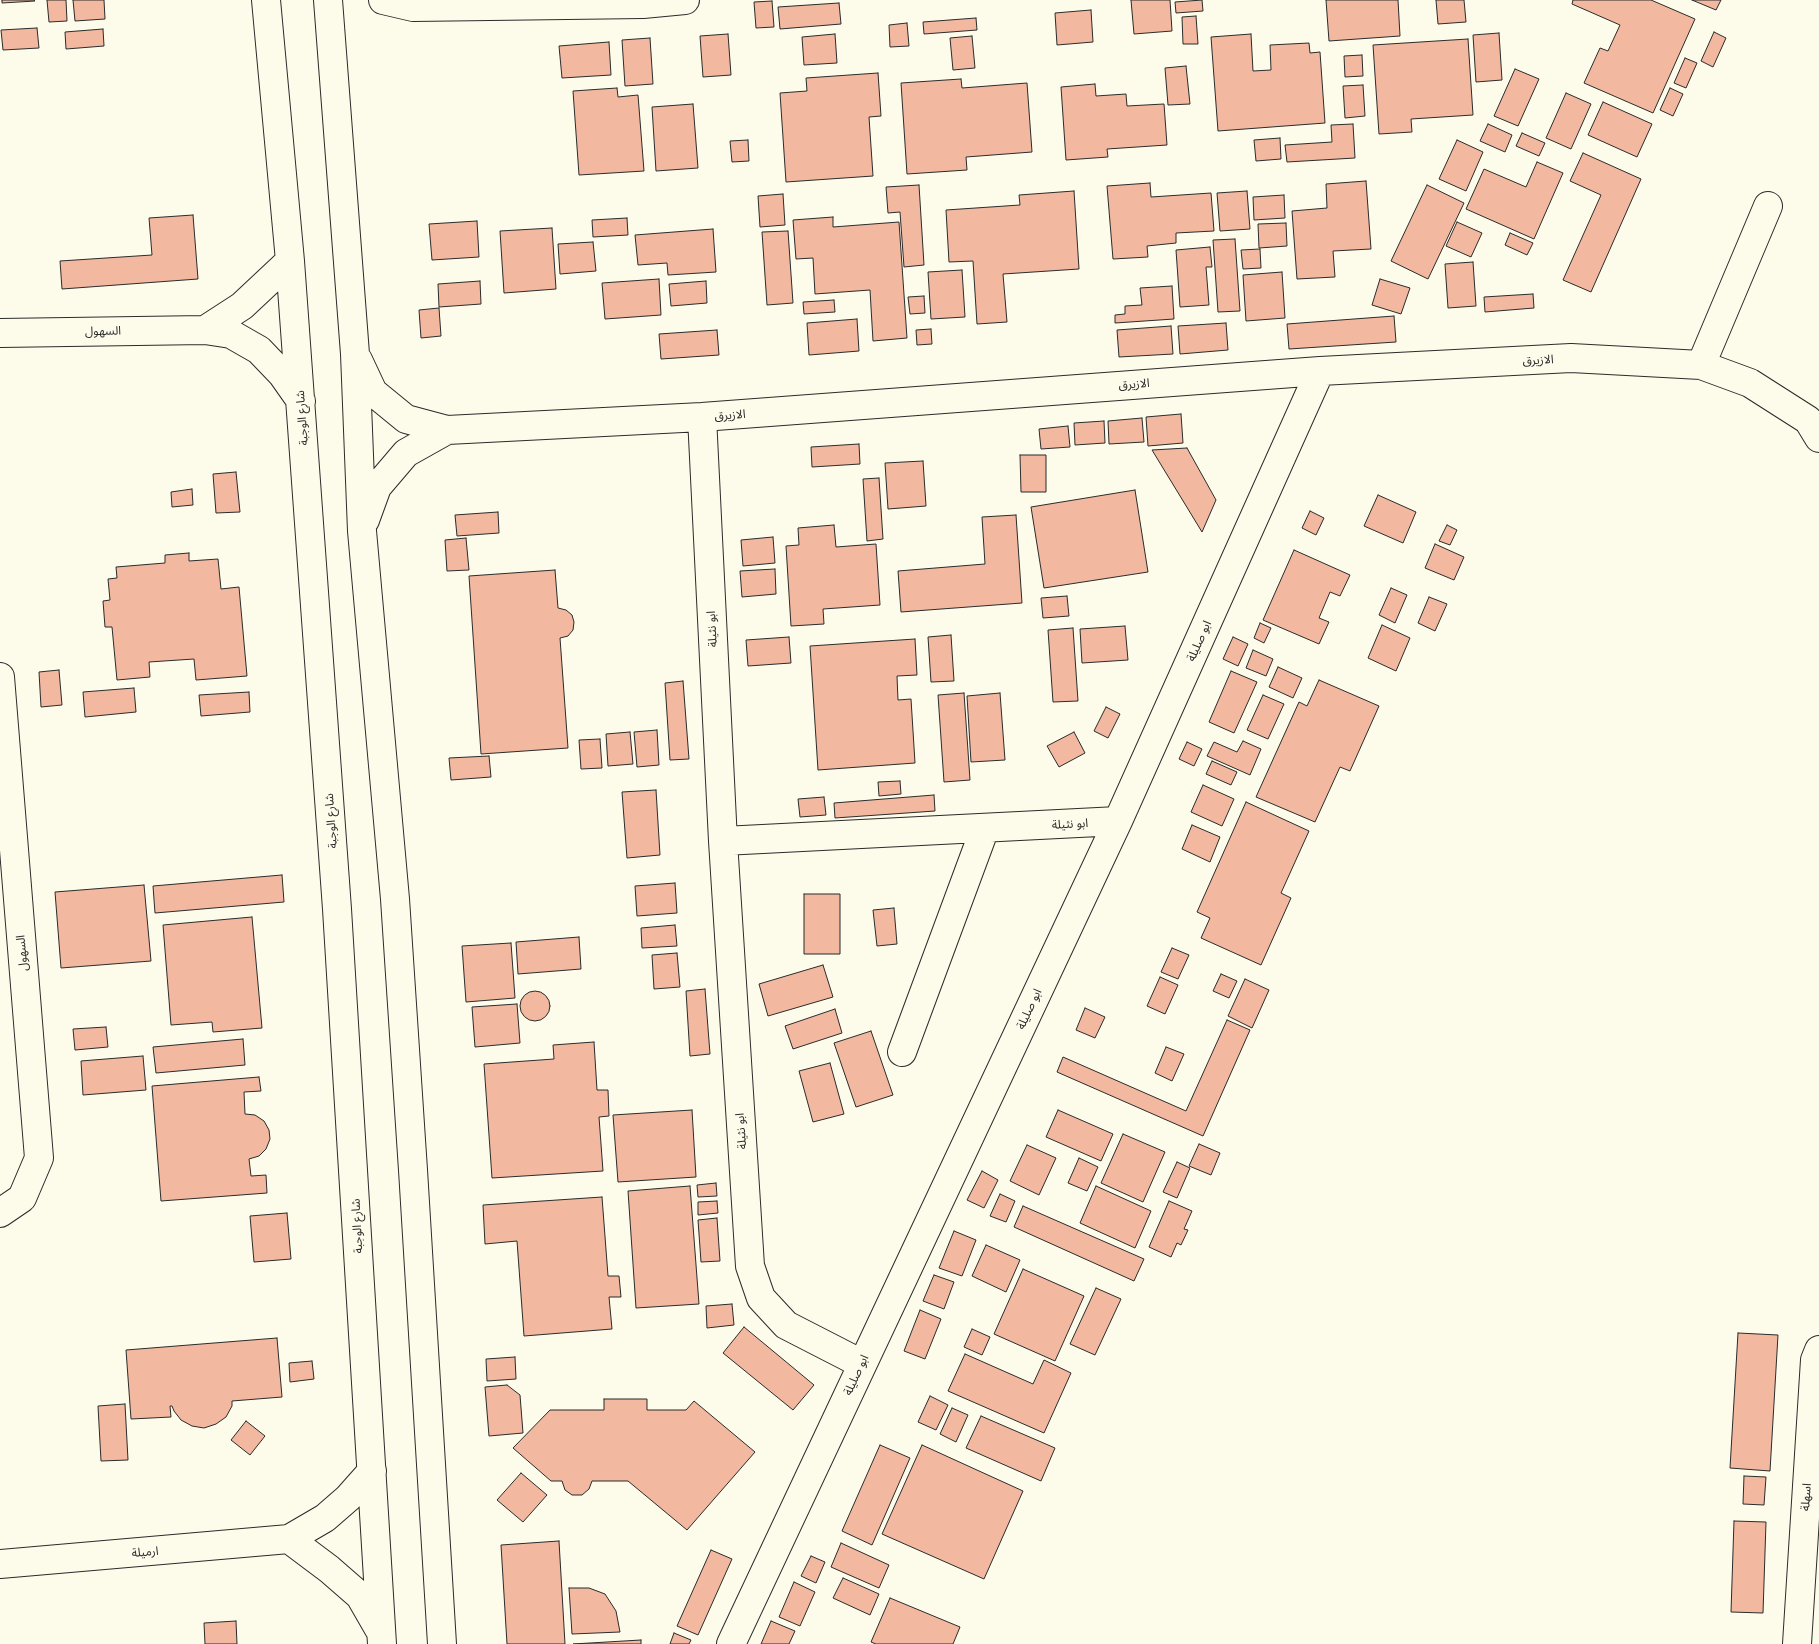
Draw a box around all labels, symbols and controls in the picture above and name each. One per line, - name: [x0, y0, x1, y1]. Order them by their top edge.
- street label: السهول: [85, 323, 121, 339]
- street label: الازيرق: [1522, 352, 1554, 368]
- street label: الازيرق: [1118, 376, 1150, 392]
- street label: شارع الوجبة: [293, 390, 311, 446]
- street label: الازيرق: [714, 407, 746, 423]
- street label: ابو نثيلة: [704, 610, 720, 648]
- street label: ابو صليلة: [1184, 618, 1214, 664]
- street label: شارع الوجبة: [322, 793, 340, 849]
- street label: ابو نثيلة: [1051, 816, 1089, 832]
- street label: السهول: [13, 934, 31, 972]
- street label: ابو صليلة: [1013, 986, 1045, 1032]
- street label: ابو نثيلة: [733, 1112, 749, 1150]
- street label: شارع الوجبة: [348, 1198, 366, 1254]
- street label: ابو صليلة: [840, 1352, 872, 1398]
- street label: اسهلة: [1798, 1483, 1814, 1511]
- street label: ارميلة: [131, 1544, 159, 1560]

